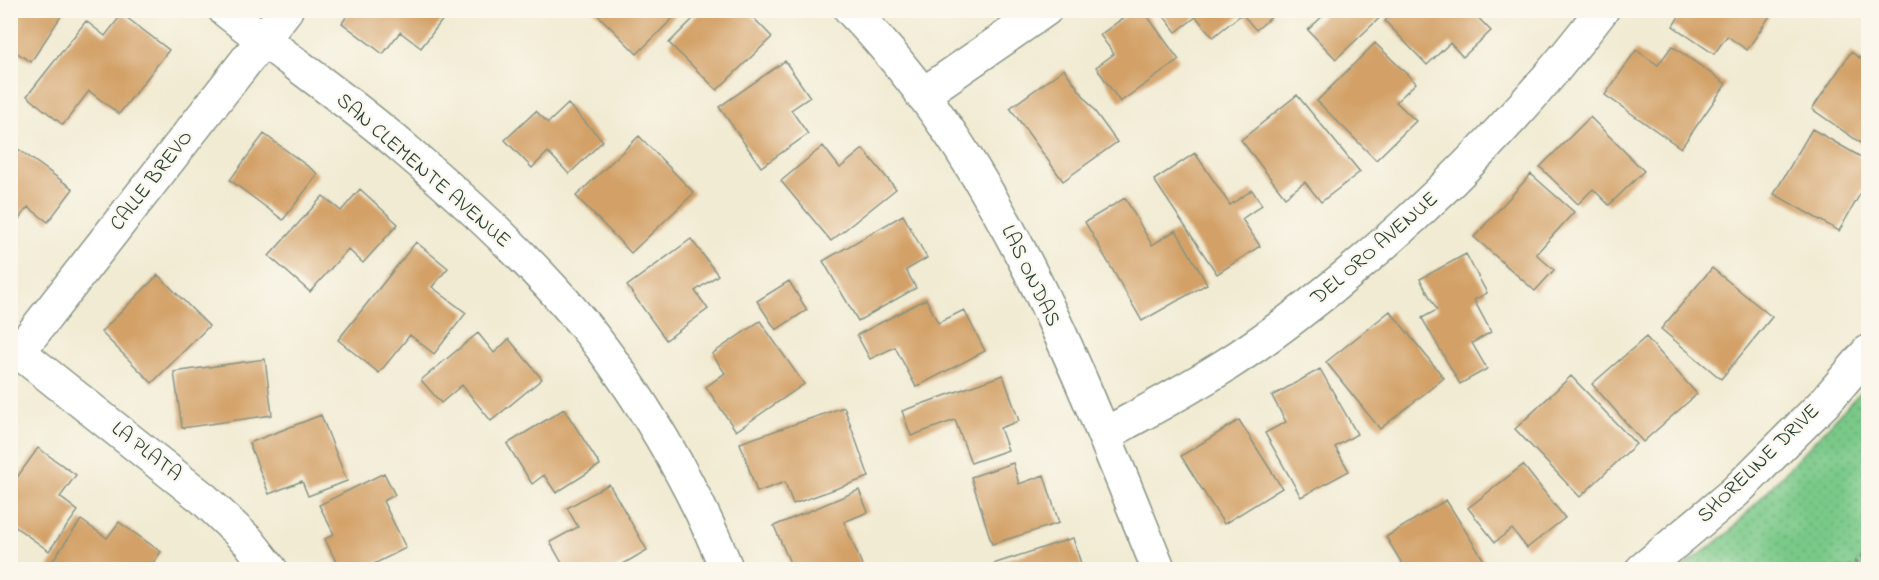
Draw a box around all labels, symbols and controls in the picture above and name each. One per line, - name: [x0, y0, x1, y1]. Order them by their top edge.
- street label: SAN CLEMENTE AVENUE: [329, 86, 517, 256]
- street label: CALLE BREVO: [103, 124, 201, 238]
- street label: DEL ORO AVENUE: [1304, 185, 1445, 314]
- street label: LAS ONDAS: [993, 220, 1067, 332]
- street label: SHORELINE DRIVE: [1691, 397, 1827, 531]
- street label: LA PLATA: [104, 415, 188, 489]

